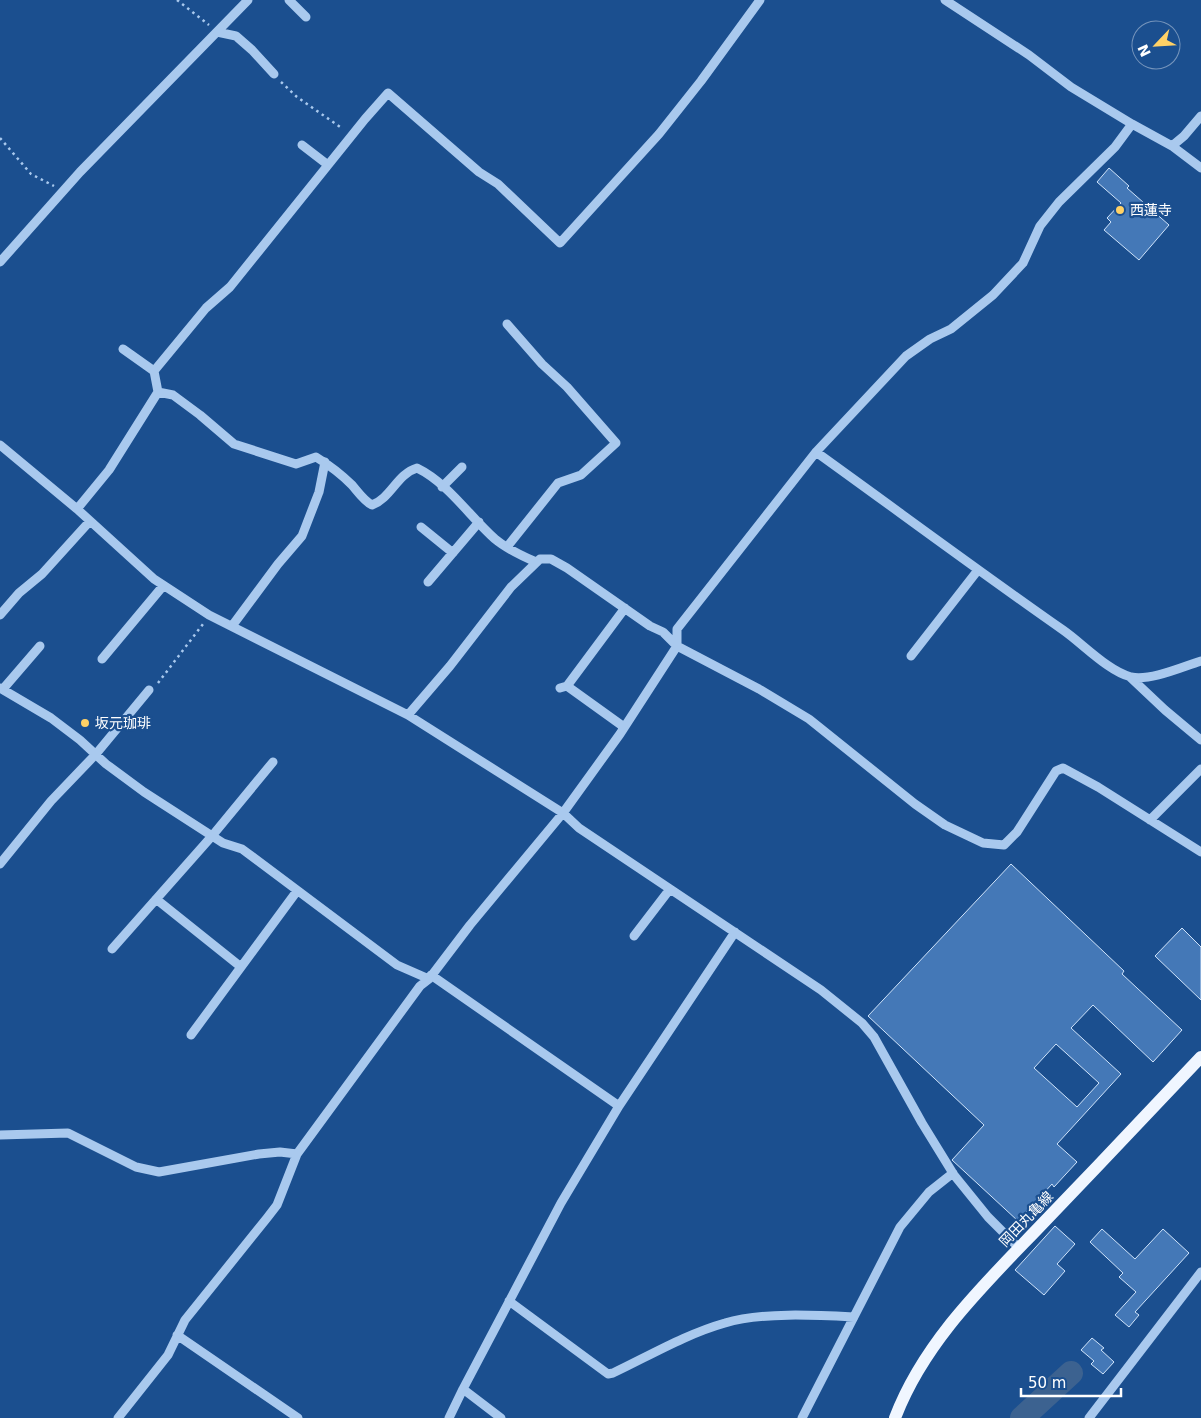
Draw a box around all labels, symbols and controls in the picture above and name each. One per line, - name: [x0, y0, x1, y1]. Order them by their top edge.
- north arrow: [1131, 20, 1181, 70]
- text: N: [1134, 42, 1154, 59]
- place label: 西蓮寺: [1130, 202, 1172, 218]
- marker: 西蓮寺: [1114, 204, 1126, 216]
- place label: 坂元珈琲: [95, 715, 151, 731]
- marker: 坂元珈琲: [79, 717, 91, 729]
- street label: 岡田丸亀線: [996, 1188, 1056, 1250]
- scale bar: [1021, 1366, 1121, 1398]
- text: 50 m: [1028, 1374, 1066, 1392]

